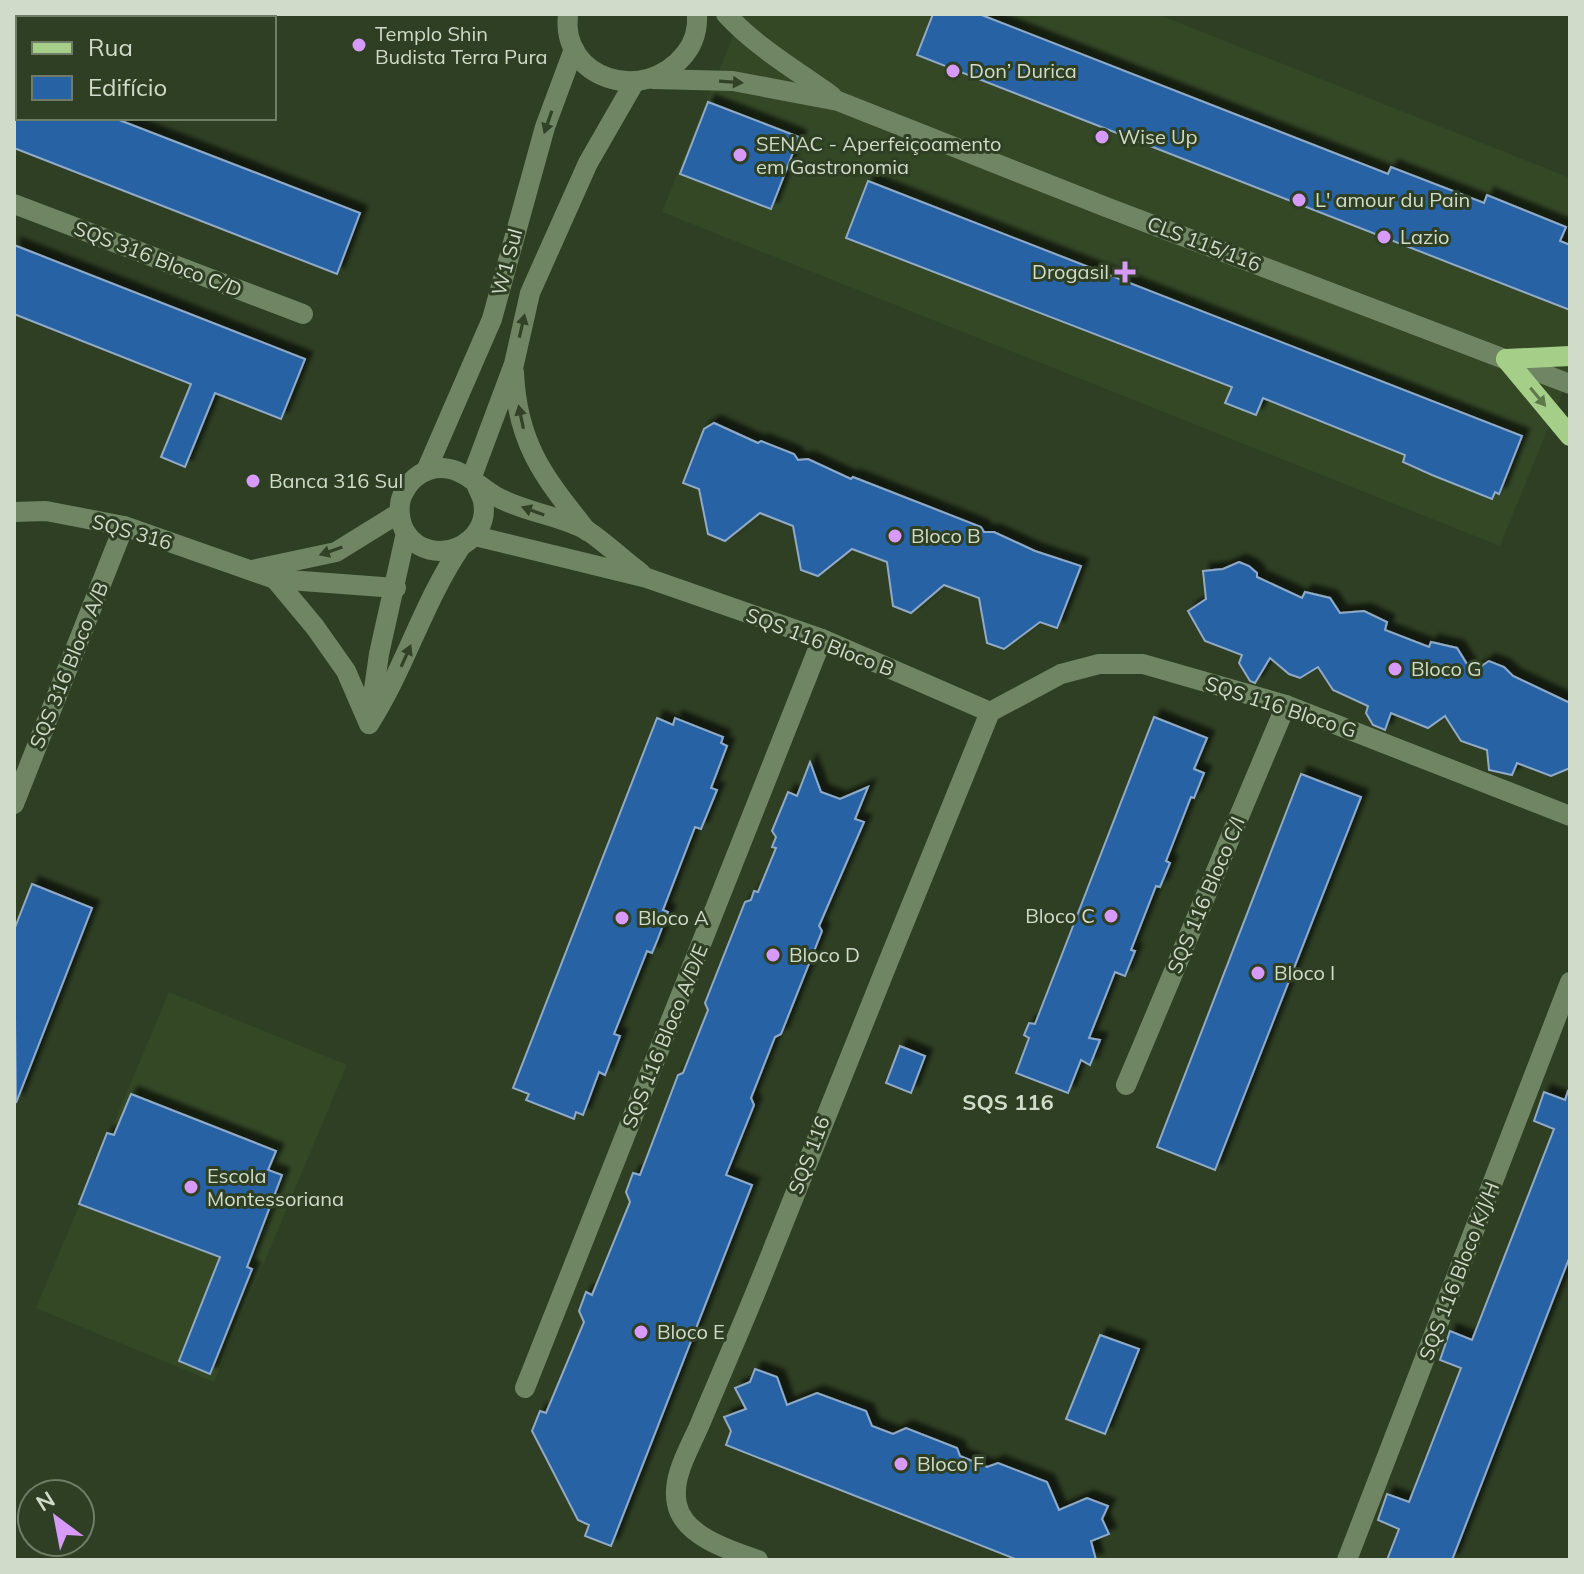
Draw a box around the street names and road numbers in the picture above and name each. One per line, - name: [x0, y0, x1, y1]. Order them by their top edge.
- street label: CLS 115/116: [1144, 210, 1265, 277]
- street label: SQS 316 Bloco C/D: [71, 215, 246, 302]
- street label: W1 Sul: [486, 226, 527, 298]
- street label: SQS 316: [89, 508, 175, 555]
- street label: SQS 316 Bloco A/B: [24, 578, 113, 752]
- street label: SQS 116 Bloco B: [743, 602, 898, 681]
- street label: SQS 116 Bloco G: [1202, 670, 1360, 743]
- street label: SQS 116 Bloco C/I: [1161, 813, 1250, 977]
- street label: SQS 116 Bloco A/D/E: [616, 940, 713, 1131]
- street label: SQS 116: [782, 1112, 835, 1197]
- street label: SQS 116 Bloco K/J/H: [1413, 1178, 1504, 1363]

